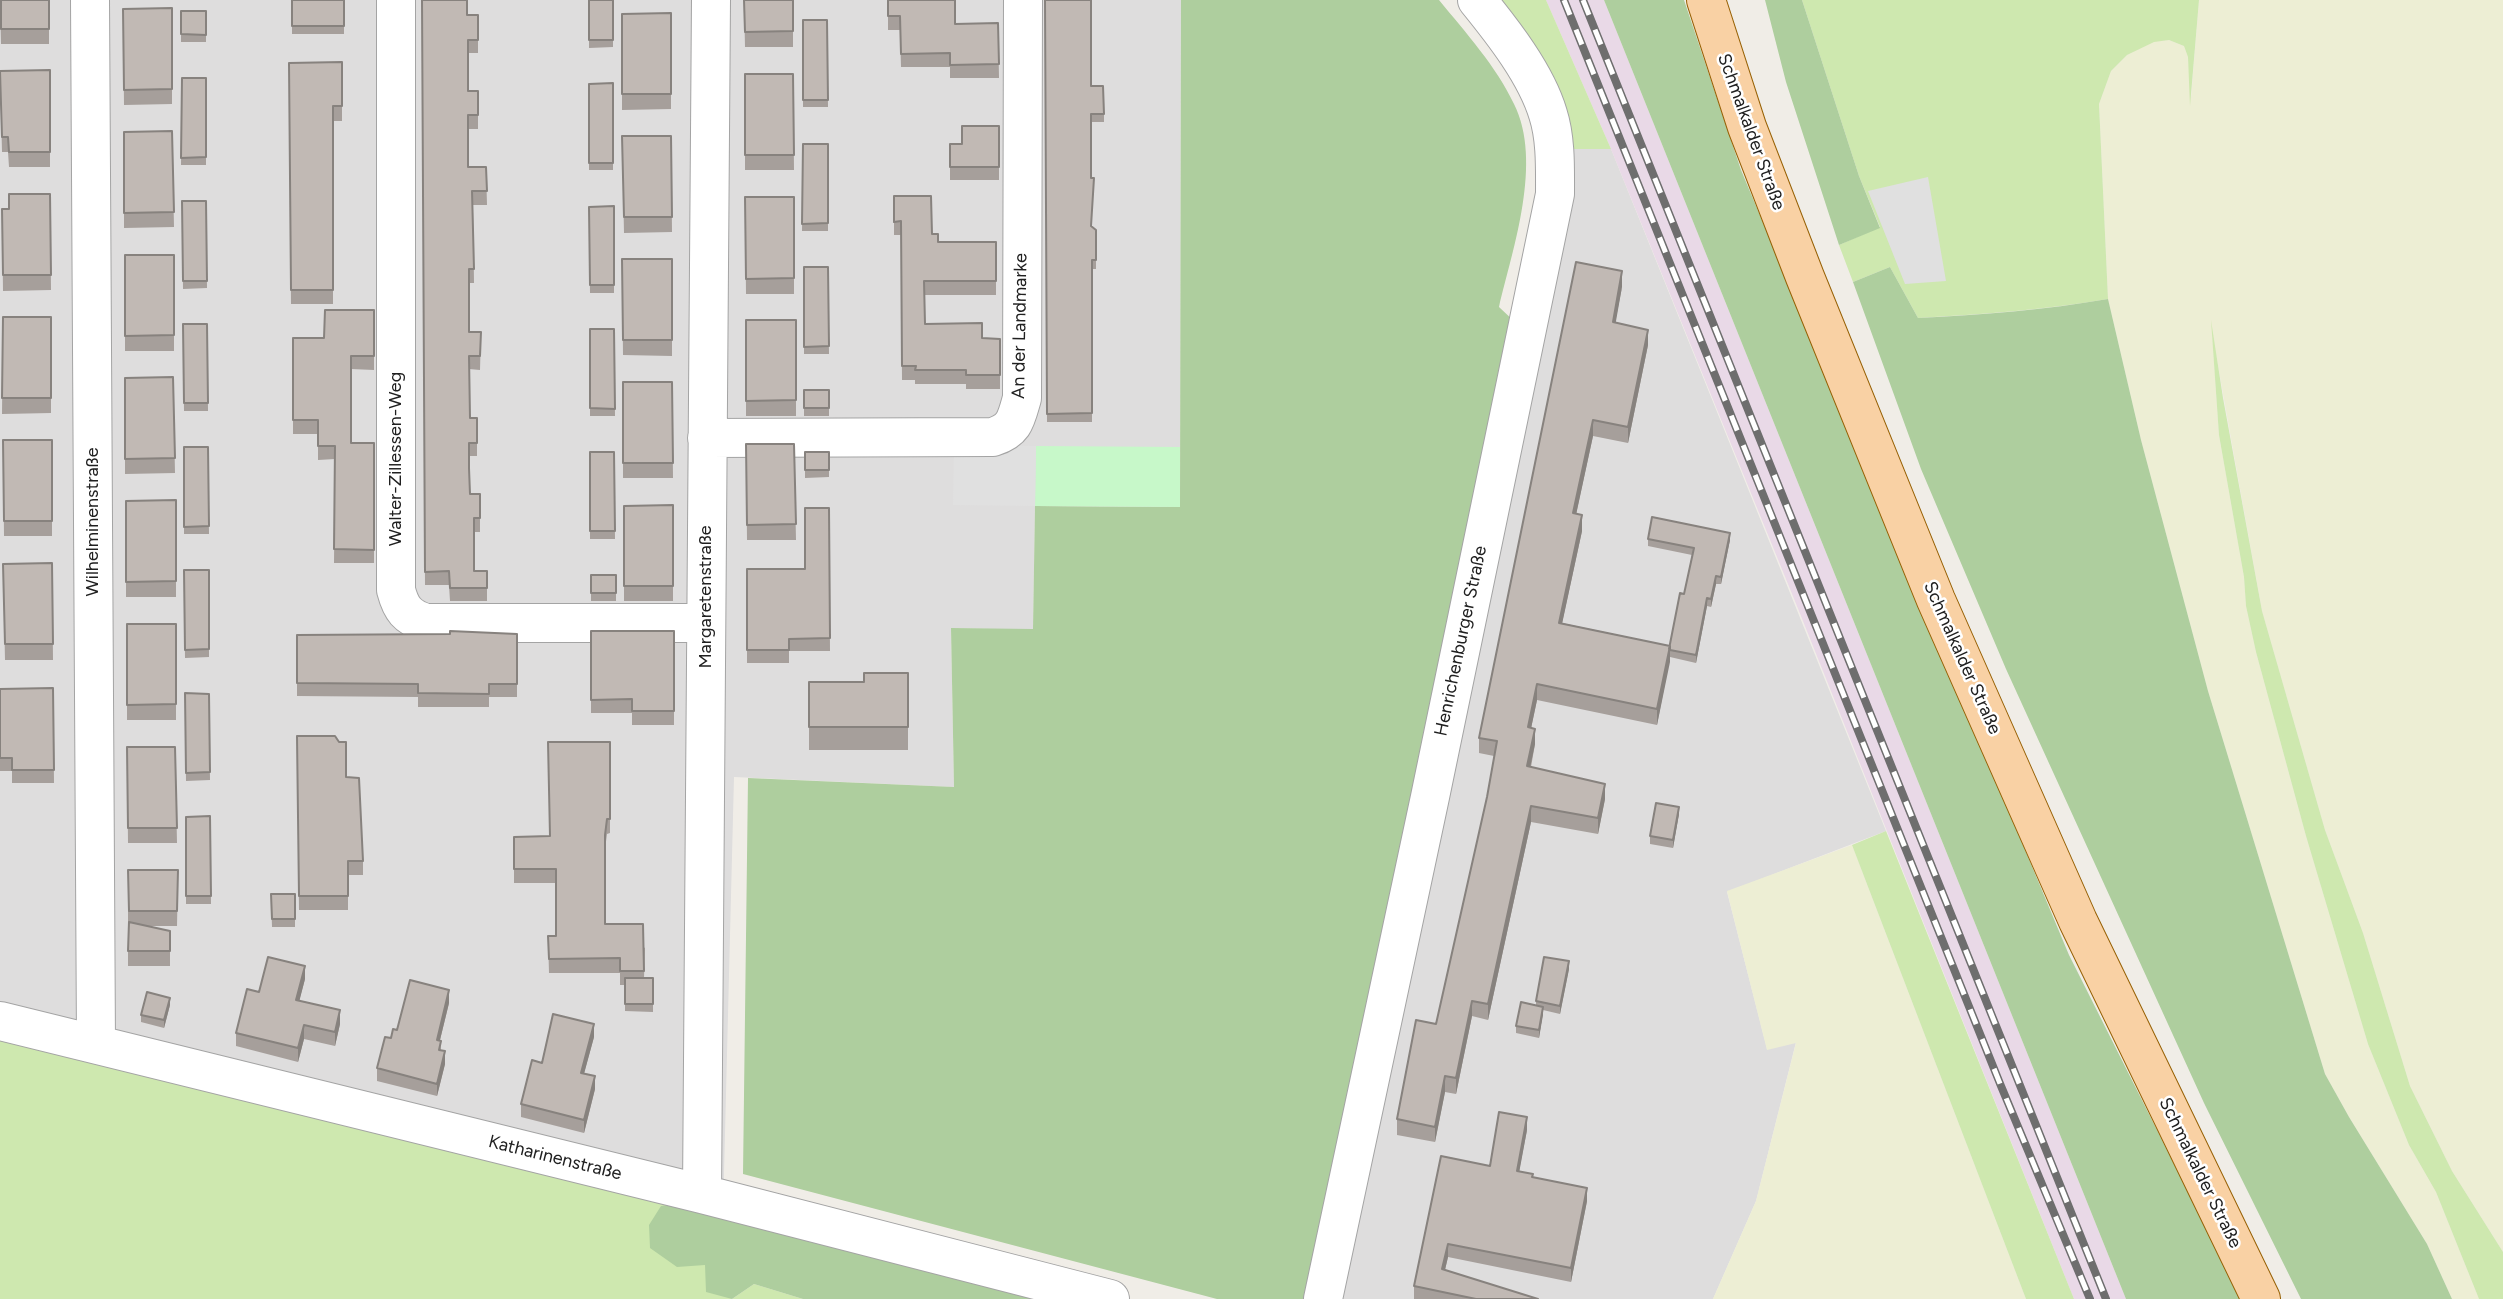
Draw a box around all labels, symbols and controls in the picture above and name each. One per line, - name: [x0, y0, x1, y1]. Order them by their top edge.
- street label: Schmalkalder Straße: [1713, 51, 1789, 213]
- street label: An der Landmarke: [1008, 253, 1032, 399]
- street label: Walter-Zillessen-Weg: [385, 372, 407, 546]
- street label: Wilhelminenstraße: [82, 447, 104, 597]
- street label: Margaretenstraße: [695, 525, 717, 669]
- street label: Henrichenburger Straße: [1430, 544, 1492, 738]
- street label: Schmalkalder Straße: [1919, 578, 2005, 738]
- street label: Schmalkalder Straße: [2154, 1094, 2246, 1252]
- street label: Katharinenstraße: [486, 1131, 624, 1185]

